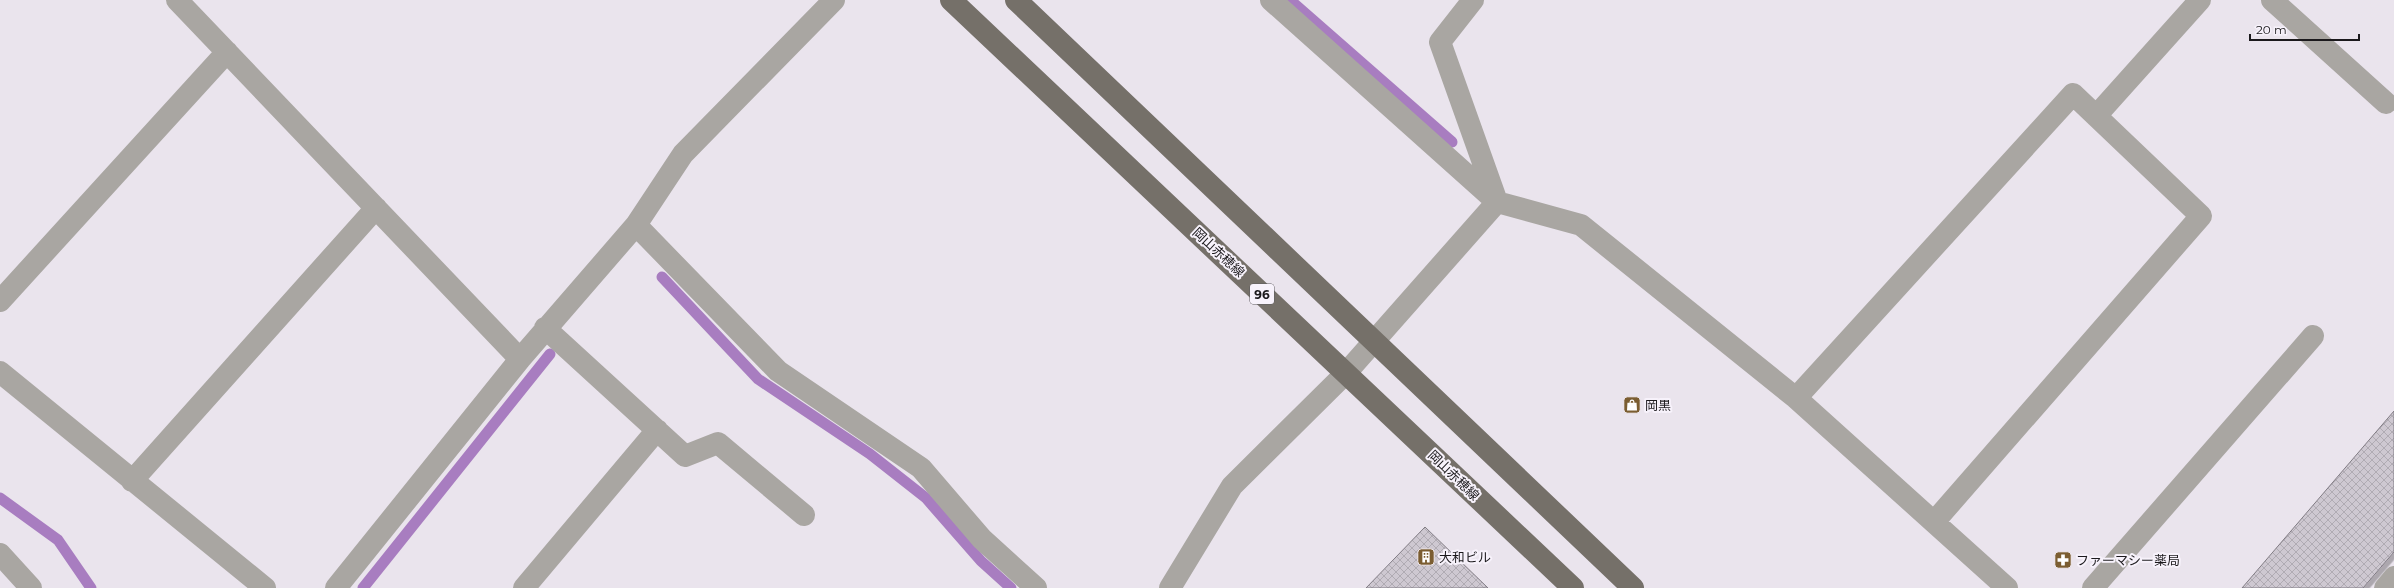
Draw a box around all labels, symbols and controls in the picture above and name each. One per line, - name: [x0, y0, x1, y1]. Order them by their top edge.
- scale bar: [2250, 16, 2359, 42]
- text: 20 m: [2256, 22, 2287, 37]
- street label: 岡山赤穂線: [1190, 224, 1248, 280]
- road number: 96: [1250, 284, 1274, 304]
- shop icon: 岡黒: [1622, 395, 1642, 415]
- place label: 岡黒: [1645, 397, 1671, 413]
- street label: 岡山赤穂線: [1425, 447, 1483, 503]
- building icon: 大和ビル: [1416, 547, 1436, 567]
- place label: 大和ビル: [1439, 549, 1491, 565]
- pharmacy icon: ファーマシー薬局: [2053, 550, 2073, 570]
- place label: ファーマシー薬局: [2076, 552, 2180, 568]

